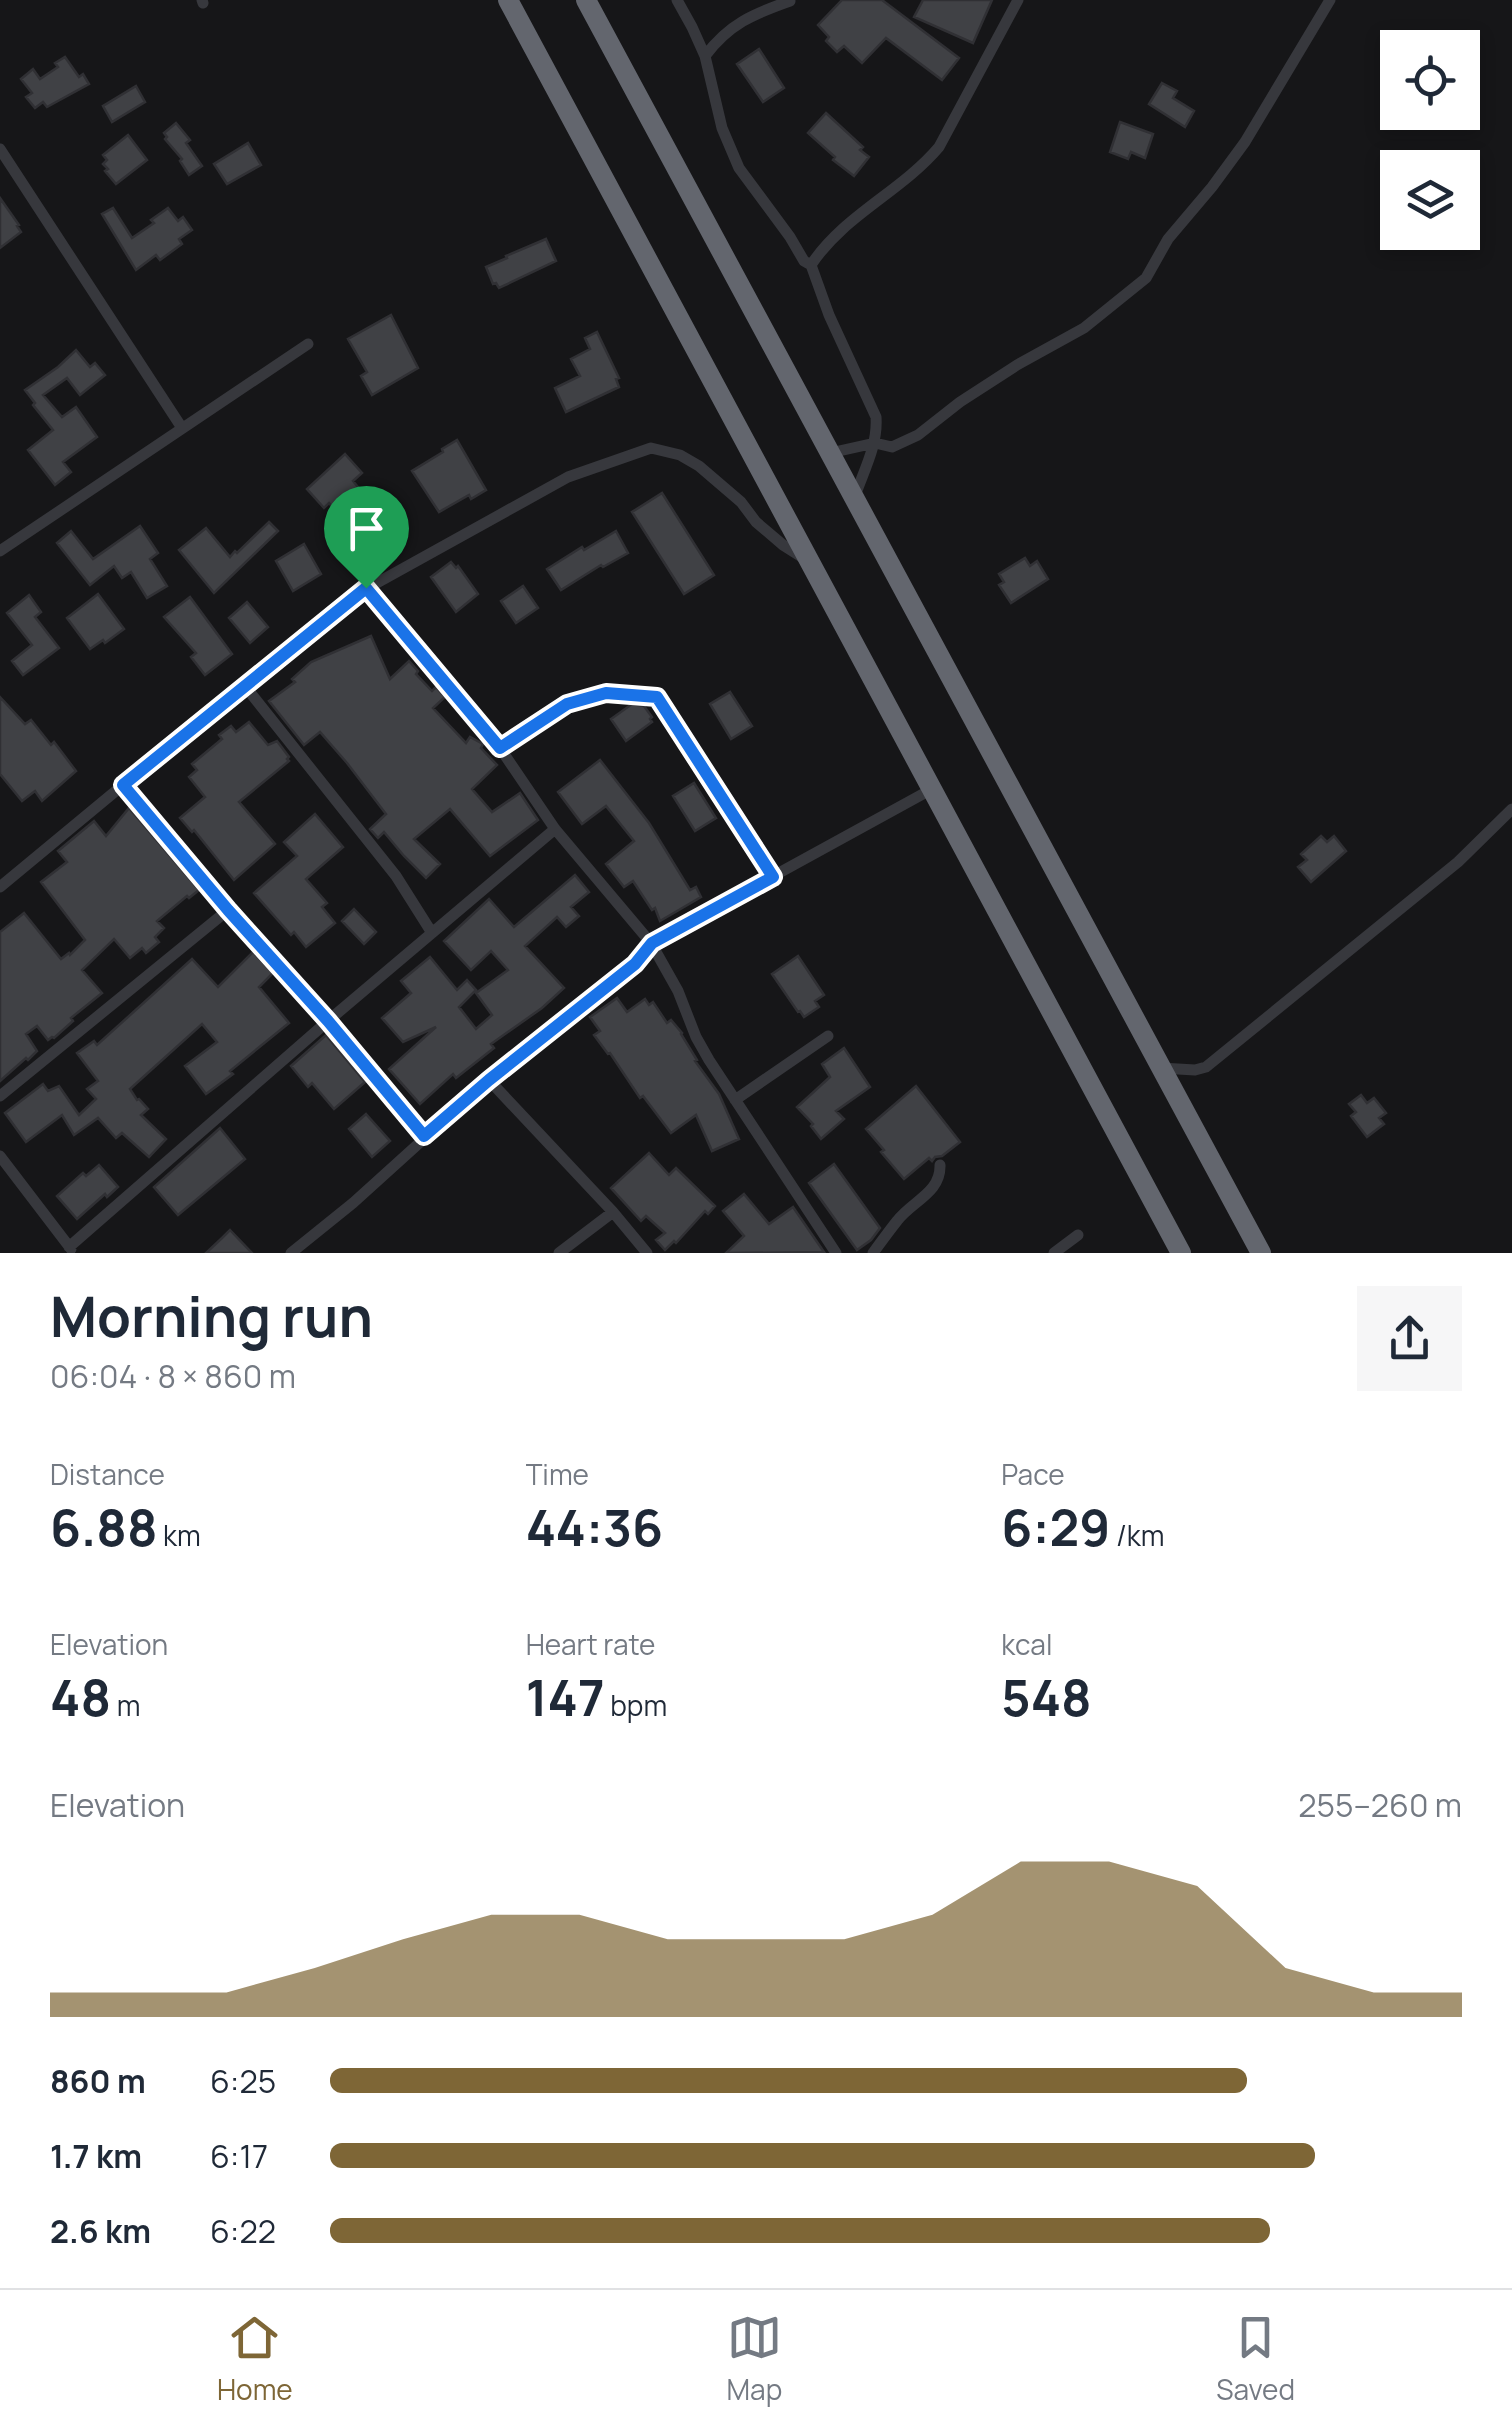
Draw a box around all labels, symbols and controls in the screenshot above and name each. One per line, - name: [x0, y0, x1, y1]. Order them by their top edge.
- map controls: [1380, 30, 1480, 250]
- button: locate: [1380, 30, 1480, 130]
- button: layers: [1380, 150, 1480, 250]
- pin: [324, 486, 409, 589]
- icon: arrive: [339, 501, 394, 556]
- text: Morning run: [50, 1278, 373, 1354]
- button: share: [1357, 1286, 1462, 1391]
- text: 06:04 · 8 × 860 m: [50, 1354, 296, 1398]
- text: Distance: [50, 1455, 165, 1493]
- text: Time: [526, 1455, 589, 1493]
- text: Pace: [1001, 1455, 1065, 1493]
- text: 6.88: [50, 1493, 158, 1561]
- text: 44:36: [526, 1493, 663, 1561]
- text: 6:29: [1001, 1493, 1110, 1561]
- text: km: [158, 1516, 201, 1554]
- text: /km: [1110, 1516, 1164, 1554]
- text: Elevation: [50, 1625, 168, 1663]
- text: Heart rate: [526, 1625, 655, 1663]
- text: kcal: [1001, 1625, 1052, 1663]
- text: 48: [50, 1663, 111, 1731]
- text: 147: [526, 1663, 605, 1731]
- text: 548: [1001, 1663, 1092, 1731]
- text: m: [111, 1686, 140, 1724]
- text: bpm: [605, 1686, 667, 1724]
- text: Elevation: [50, 1783, 185, 1827]
- text: 255–260 m: [1298, 1783, 1462, 1827]
- text: 860 m: [50, 2059, 146, 2103]
- text: 6:25: [210, 2059, 276, 2103]
- text: 1.7 km: [50, 2134, 142, 2178]
- text: 6:17: [210, 2134, 268, 2178]
- text: 2.6 km: [50, 2209, 151, 2253]
- text: 6:22: [210, 2209, 276, 2253]
- tab: Home: [217, 2310, 293, 2408]
- tab: Map: [727, 2310, 782, 2408]
- tab: Saved: [1216, 2310, 1295, 2408]

